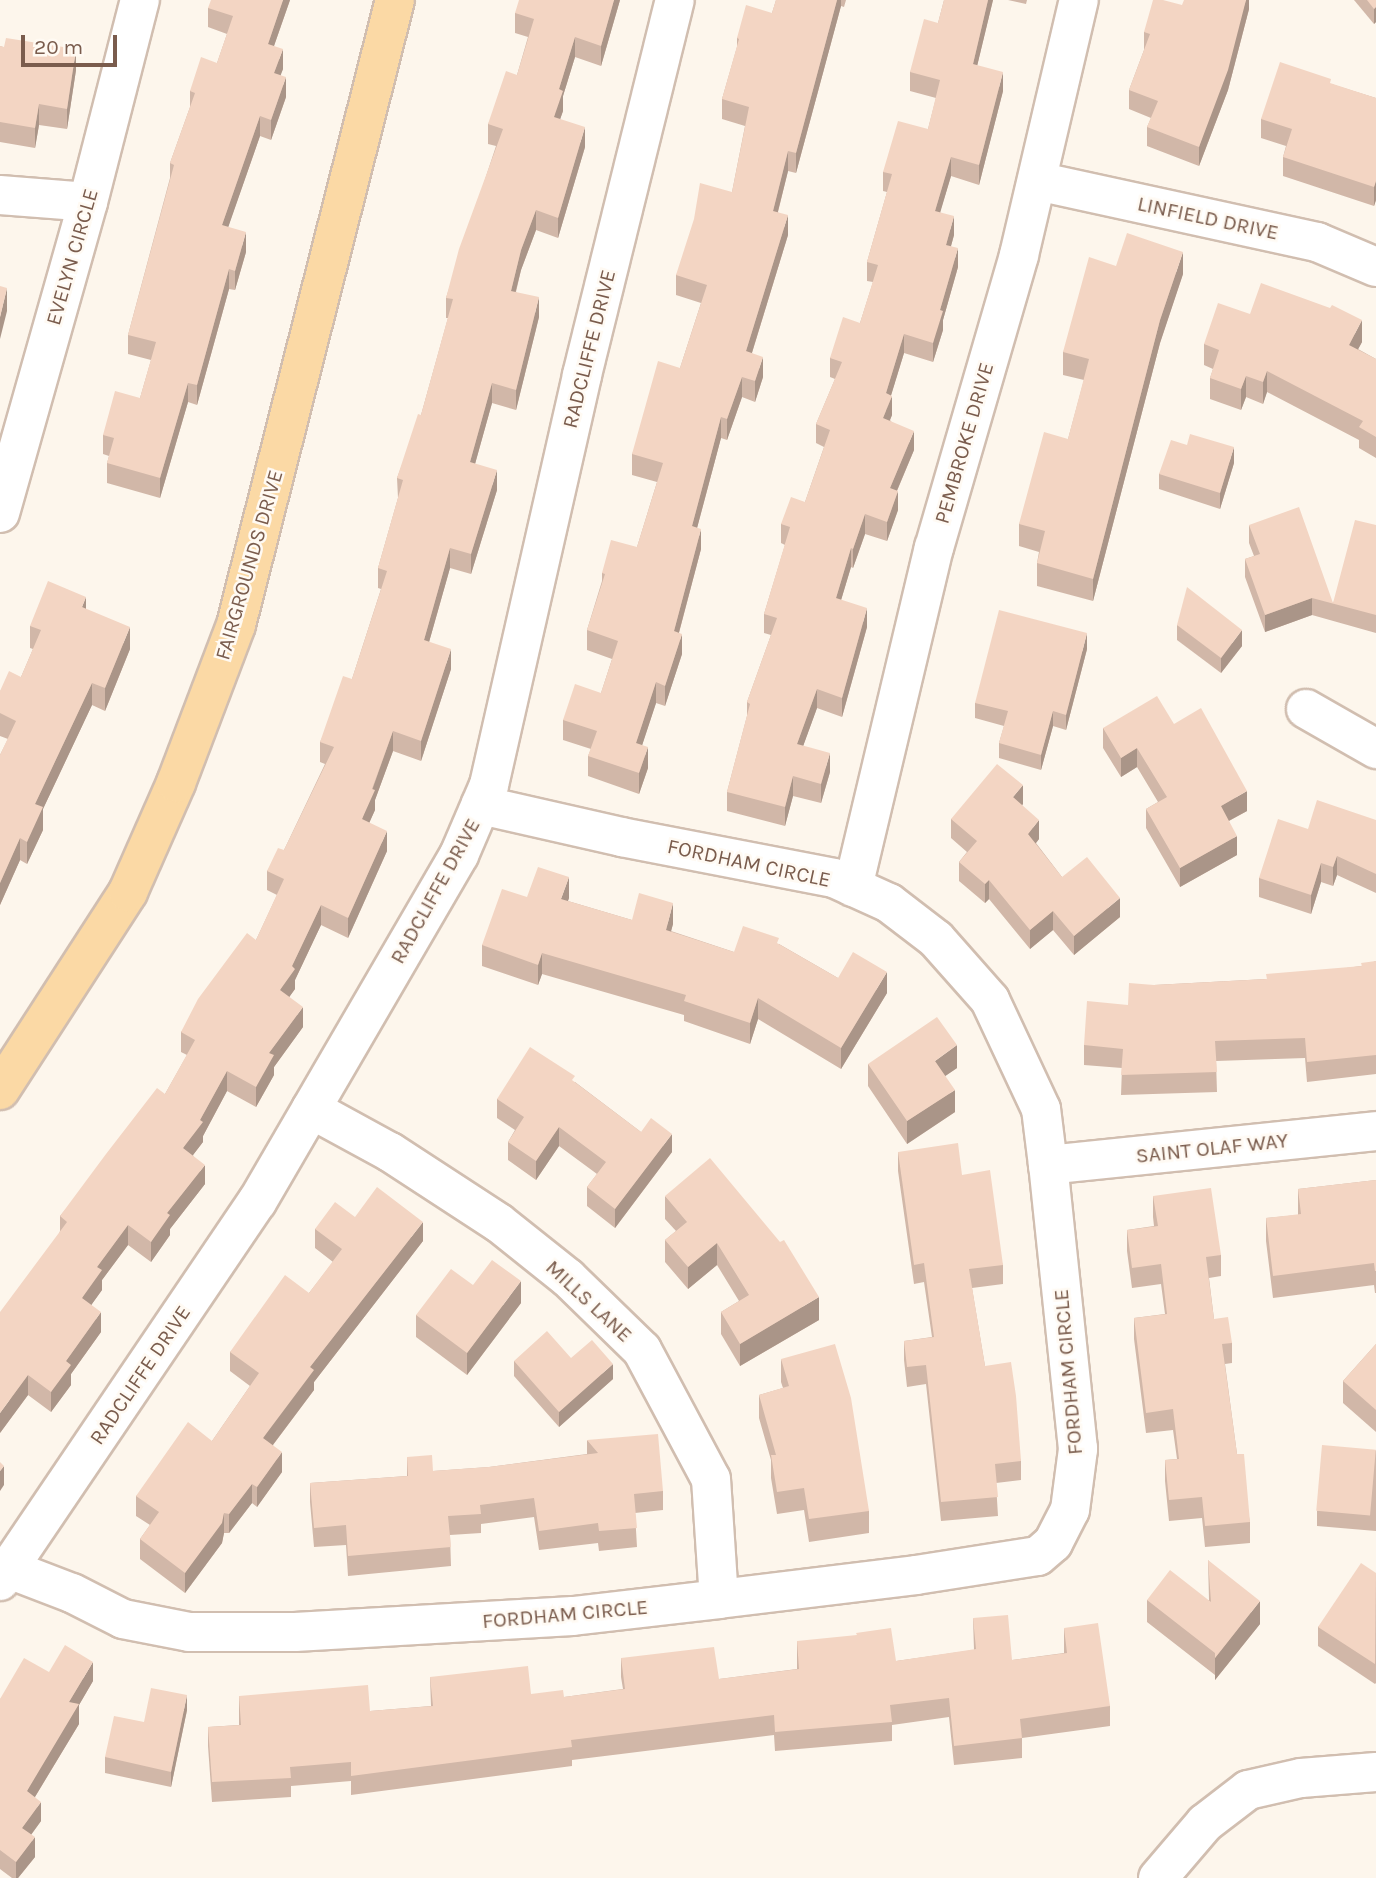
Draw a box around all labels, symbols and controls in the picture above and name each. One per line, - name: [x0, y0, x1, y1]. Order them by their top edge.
- scale bar: [24, 21, 121, 65]
- text: 20 m: [34, 35, 83, 59]
- street label: EVELYN CIRCLE: [40, 186, 104, 328]
- street label: LINFIELD DRIVE: [1135, 191, 1281, 245]
- street label: RADCLIFFE DRIVE: [557, 267, 621, 431]
- street label: PEMBROKE DRIVE: [929, 360, 999, 526]
- street label: FAIRGROUNDS DRIVE: [210, 467, 288, 663]
- street label: RADCLIFFE DRIVE: [385, 814, 485, 968]
- street label: FORDHAM CIRCLE: [665, 833, 833, 893]
- street label: SAINT OLAF WAY: [1135, 1127, 1289, 1169]
- street label: MILLS LANE: [541, 1255, 637, 1347]
- street label: FORDHAM CIRCLE: [1048, 1288, 1088, 1456]
- street label: RADCLIFFE DRIVE: [84, 1301, 196, 1449]
- street label: FORDHAM CIRCLE: [481, 1594, 649, 1634]

